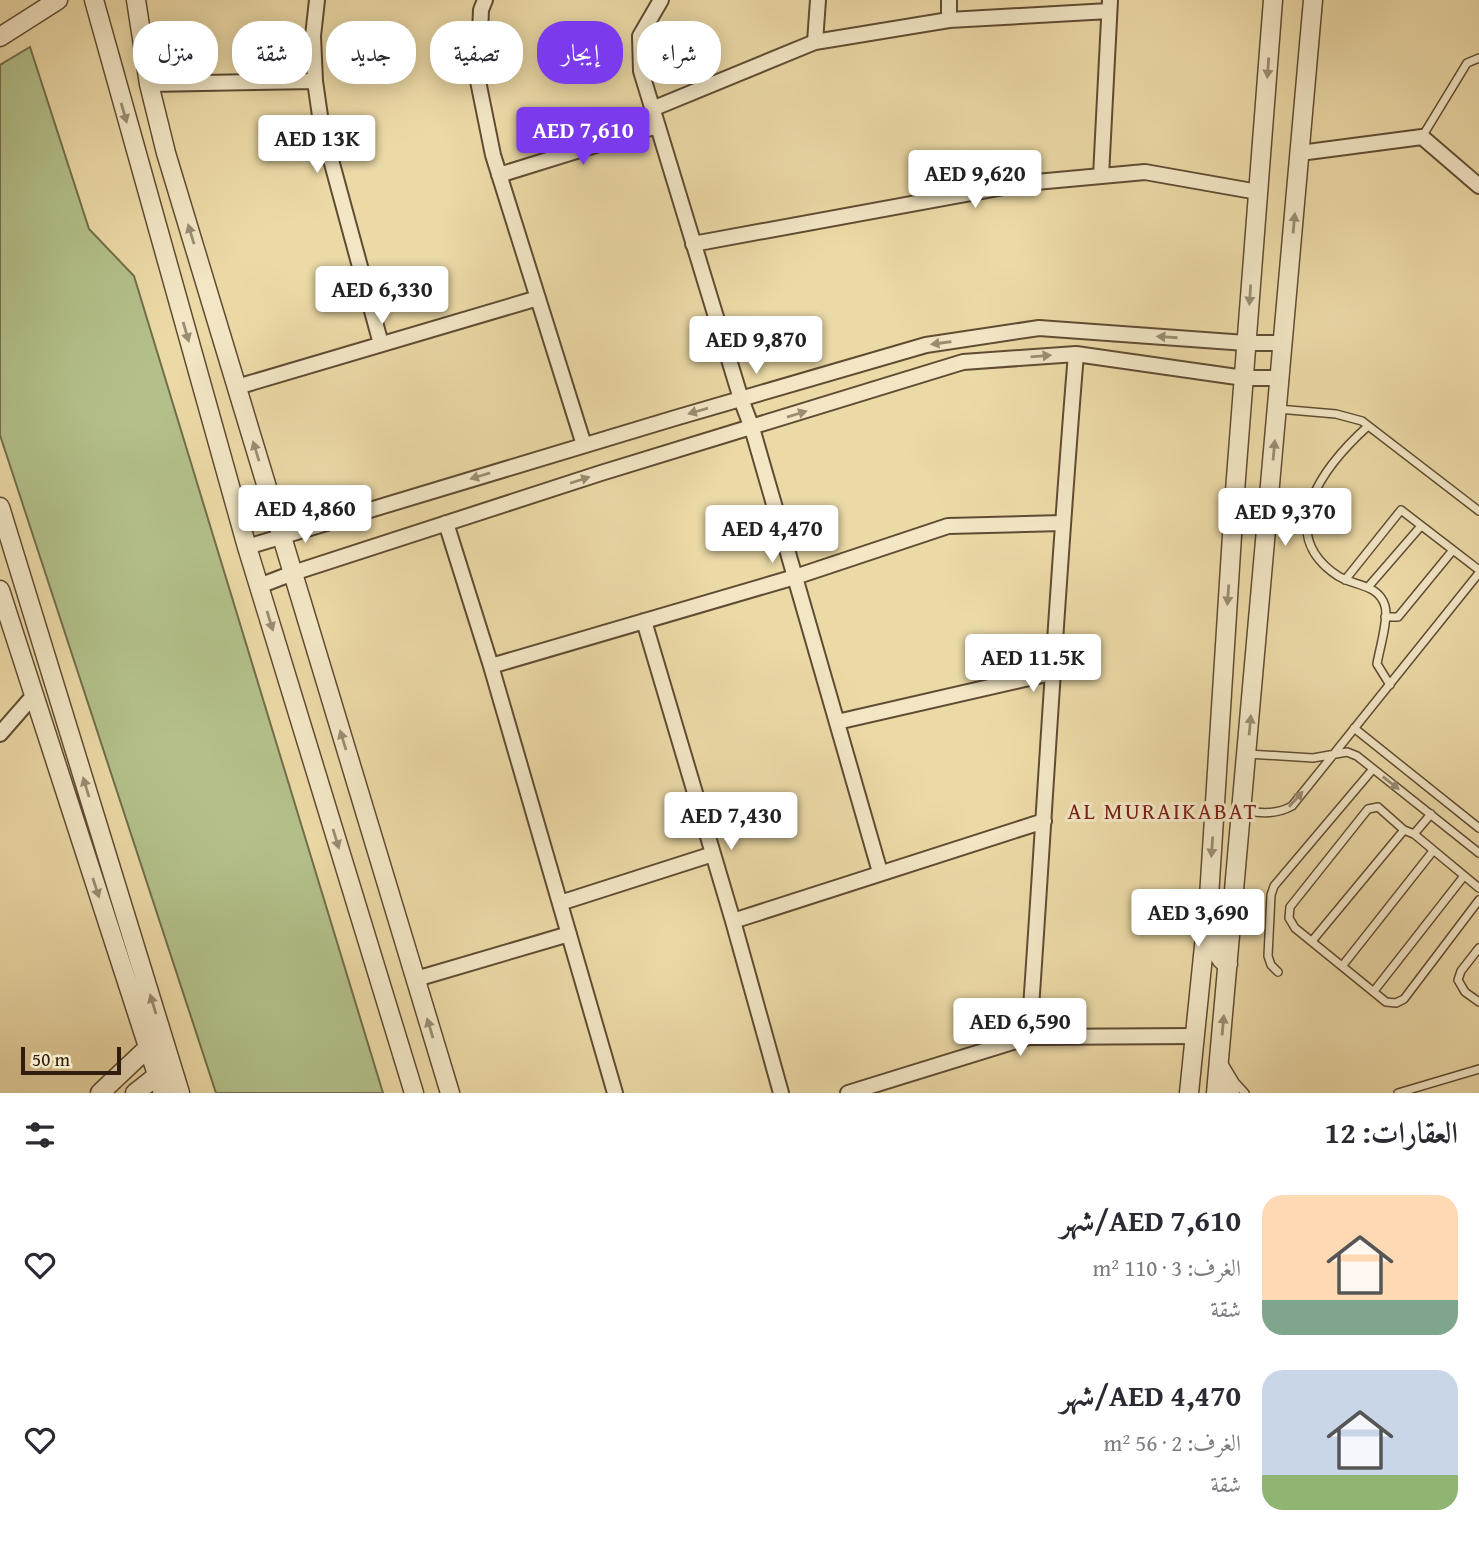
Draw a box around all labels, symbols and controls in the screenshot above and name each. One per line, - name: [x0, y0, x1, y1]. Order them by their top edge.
- chip: منزل: [133, 21, 218, 84]
- chip: شقة: [232, 21, 312, 84]
- chip: جديد: [326, 21, 416, 84]
- chip: تصفية: [430, 21, 523, 84]
- chip: إيجار: [537, 21, 623, 84]
- chip: شراء: [637, 21, 721, 84]
- one-way arrow: [1262, 57, 1273, 79]
- one-way arrow: [119, 102, 130, 124]
- pin: AED 7,610: [503, 108, 663, 167]
- text: AED 7,610: [532, 113, 634, 146]
- pin: AED 13K: [252, 116, 382, 175]
- text: AED 13K: [274, 121, 360, 154]
- pin: AED 9,620: [895, 150, 1055, 210]
- text: AED 9,620: [924, 156, 1026, 189]
- one-way arrow: [1289, 212, 1300, 234]
- one-way arrow: [185, 223, 195, 244]
- pin: AED 6,330: [302, 266, 462, 326]
- text: AED 6,330: [331, 272, 433, 305]
- one-way arrow: [1244, 284, 1255, 306]
- pin: AED 9,870: [676, 316, 836, 376]
- one-way arrow: [181, 321, 192, 343]
- text: AED 9,870: [705, 322, 807, 355]
- one-way arrow: [1156, 332, 1178, 343]
- one-way arrow: [930, 338, 952, 349]
- one-way arrow: [1030, 350, 1052, 361]
- one-way arrow: [687, 406, 709, 417]
- one-way arrow: [787, 408, 808, 419]
- one-way arrow: [1269, 439, 1280, 461]
- one-way arrow: [251, 441, 261, 462]
- one-way arrow: [470, 472, 491, 482]
- one-way arrow: [569, 474, 590, 485]
- pin: AED 4,860: [225, 486, 385, 545]
- pin: AED 9,370: [1205, 489, 1365, 548]
- text: AED 4,860: [254, 491, 356, 524]
- text: AED 9,370: [1234, 494, 1336, 527]
- pin: AED 4,470: [692, 505, 852, 565]
- text: AED 4,470: [721, 511, 823, 544]
- one-way arrow: [1222, 584, 1233, 606]
- one-way arrow: [265, 611, 275, 632]
- pin: AED 11.5K: [953, 634, 1113, 694]
- text: AED 11.5K: [981, 640, 1085, 673]
- one-way arrow: [1245, 714, 1256, 736]
- one-way arrow: [338, 729, 348, 750]
- one-way arrow: [1381, 775, 1399, 790]
- one-way arrow: [80, 776, 91, 797]
- one-way arrow: [1288, 790, 1304, 808]
- pin: AED 7,430: [651, 792, 811, 852]
- district label: AL MURAIKABAT: [1068, 794, 1258, 827]
- text: AED 7,430: [680, 798, 782, 831]
- one-way arrow: [332, 828, 342, 849]
- one-way arrow: [1207, 836, 1218, 858]
- one-way arrow: [91, 878, 102, 899]
- pin: AED 3,690: [1118, 890, 1278, 949]
- text: AED 3,690: [1147, 895, 1249, 928]
- one-way arrow: [147, 994, 157, 1015]
- pin: AED 6,590: [940, 998, 1100, 1058]
- text: AED 6,590: [969, 1004, 1071, 1037]
- one-way arrow: [1217, 1014, 1228, 1036]
- one-way arrow: [425, 1017, 435, 1038]
- scale bar: [21, 1044, 121, 1076]
- text: 50 m: [32, 1045, 70, 1073]
- text: العقارات: 12: [1325, 1110, 1458, 1154]
- icon: filters: [21, 1116, 59, 1154]
- text: AED 7,610/شهر: [1060, 1198, 1241, 1242]
- icon: home: [1318, 1223, 1402, 1307]
- icon: heart: [21, 1246, 59, 1284]
- text: الغرف: 3 · 110 m²: [1093, 1251, 1241, 1284]
- text: شقة: [1211, 1292, 1241, 1325]
- text: AED 4,470/شهر: [1060, 1373, 1241, 1417]
- icon: home: [1318, 1398, 1402, 1482]
- icon: heart: [21, 1421, 59, 1459]
- text: الغرف: 2 · 56 m²: [1104, 1426, 1241, 1459]
- text: شقة: [1211, 1467, 1241, 1500]

